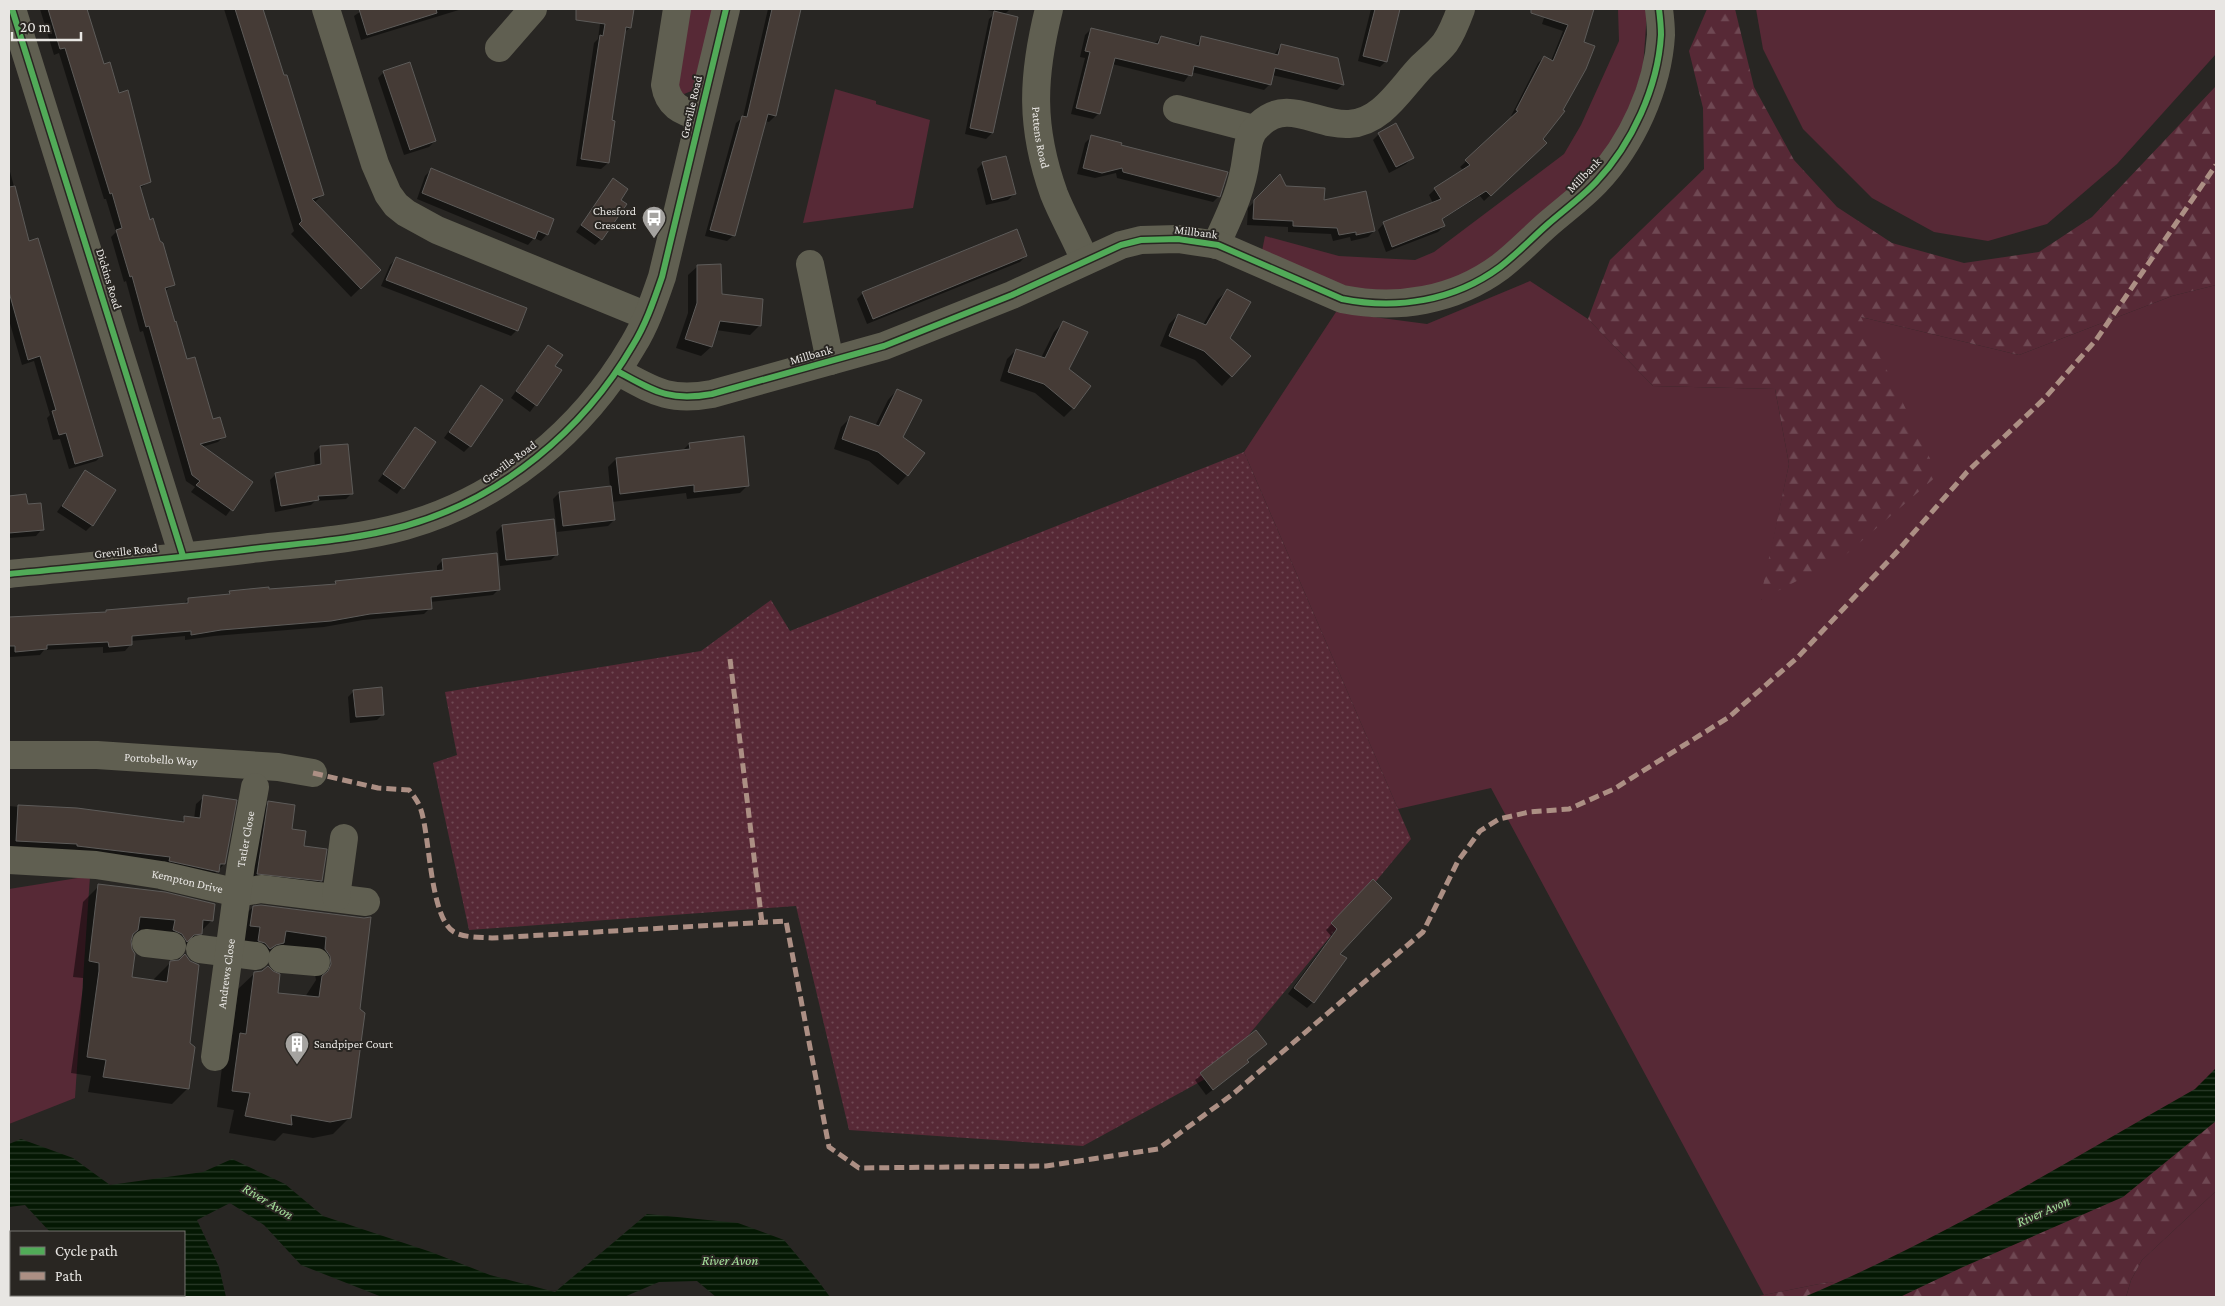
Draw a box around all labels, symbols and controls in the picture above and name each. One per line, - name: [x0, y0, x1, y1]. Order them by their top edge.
- scale bar: [12, 10, 81, 42]
- text: 20 m: [20, 19, 51, 35]
- street label: Greville Road: [677, 74, 705, 140]
- street label: Pattens Road: [1029, 106, 1053, 170]
- street label: Millbank: [1564, 154, 1604, 195]
- place label: Chesford Crescent: [593, 204, 637, 232]
- bus stop icon: Chesford Crescent: [641, 205, 667, 239]
- street label: Millbank: [1174, 222, 1219, 242]
- street label: Dickins Road: [93, 247, 125, 312]
- street label: Millbank: [788, 342, 834, 368]
- street label: Greville Road: [479, 437, 539, 486]
- street label: Greville Road: [94, 541, 159, 561]
- street label: Portobello Way: [124, 750, 198, 769]
- street label: Tatler Close: [234, 810, 257, 868]
- street label: Kempton Drive: [151, 867, 224, 896]
- street label: Andrews Close: [215, 938, 238, 1010]
- building icon: Sandpiper Court: [284, 1031, 310, 1065]
- place label: Sandpiper Court: [314, 1037, 394, 1051]
- water label: River Avon: [240, 1180, 296, 1222]
- water label: River Avon: [2014, 1192, 2072, 1230]
- legend: [10, 1231, 185, 1296]
- text: Cycle path: [55, 1243, 118, 1260]
- water label: River Avon: [702, 1252, 758, 1268]
- text: Path: [55, 1268, 82, 1284]

